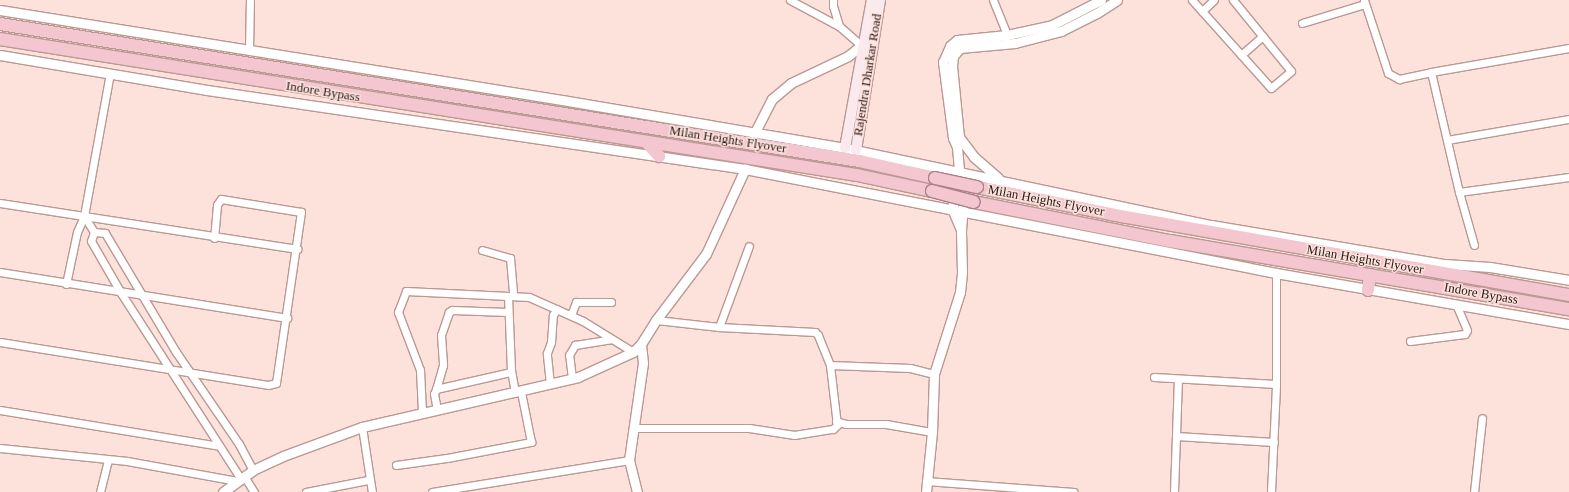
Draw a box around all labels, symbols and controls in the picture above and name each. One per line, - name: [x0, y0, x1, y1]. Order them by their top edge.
- street label: Rajendra Dharkar Road: [851, 13, 885, 137]
- street label: Indore Bypass: [285, 78, 361, 106]
- street label: Milan Heights Flyover: [668, 123, 788, 157]
- street label: Milan Heights Flyover: [986, 182, 1106, 220]
- street label: Milan Heights Flyover: [1305, 242, 1425, 278]
- street label: Indore Bypass: [1443, 280, 1519, 308]

